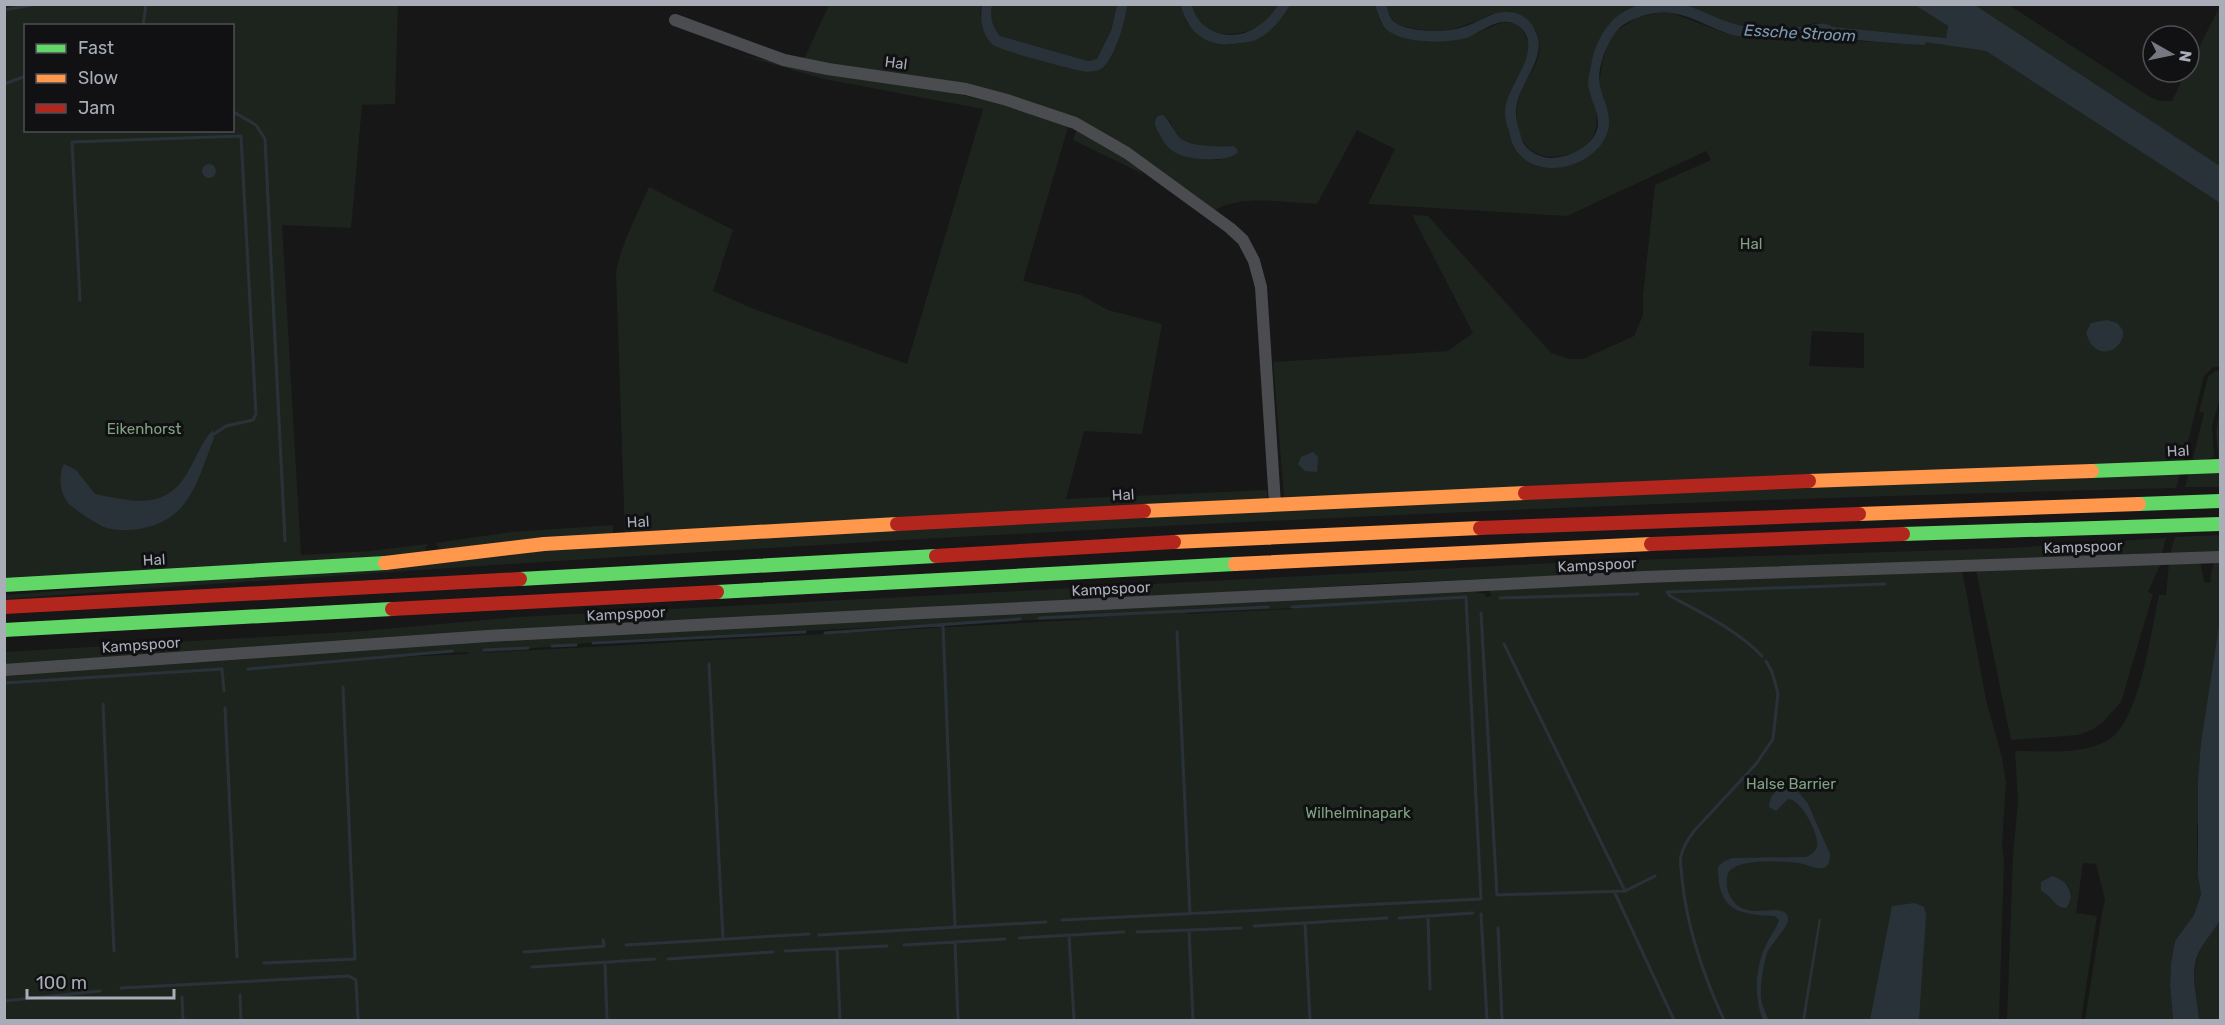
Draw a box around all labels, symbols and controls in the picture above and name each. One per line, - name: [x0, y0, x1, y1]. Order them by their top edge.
- water label: Essche Stroom: [1744, 21, 1856, 45]
- legend: [24, 24, 234, 132]
- north arrow: [2141, 24, 2201, 84]
- text: Fast: [78, 37, 114, 59]
- text: N: [2175, 49, 2196, 63]
- street label: Hal: [884, 53, 908, 73]
- text: Slow: [78, 67, 118, 89]
- text: Jam: [78, 97, 115, 119]
- park label: Hal: [1740, 235, 1762, 253]
- park label: Eikenhorst: [107, 420, 181, 438]
- street label: Hal: [2166, 441, 2190, 461]
- street label: Hal: [1111, 485, 1135, 505]
- street label: Hal: [626, 512, 650, 532]
- street label: Kampspoor: [2043, 537, 2123, 557]
- street label: Hal: [142, 550, 166, 570]
- street label: Kampspoor: [1557, 554, 1637, 576]
- street label: Kampspoor: [1071, 578, 1151, 600]
- street label: Kampspoor: [586, 603, 666, 625]
- street label: Kampspoor: [101, 633, 181, 657]
- park label: Halse Barrier: [1746, 775, 1836, 793]
- park label: Wilhelminapark: [1305, 804, 1411, 822]
- scale bar: [27, 962, 174, 1000]
- text: 100 m: [36, 972, 87, 994]

